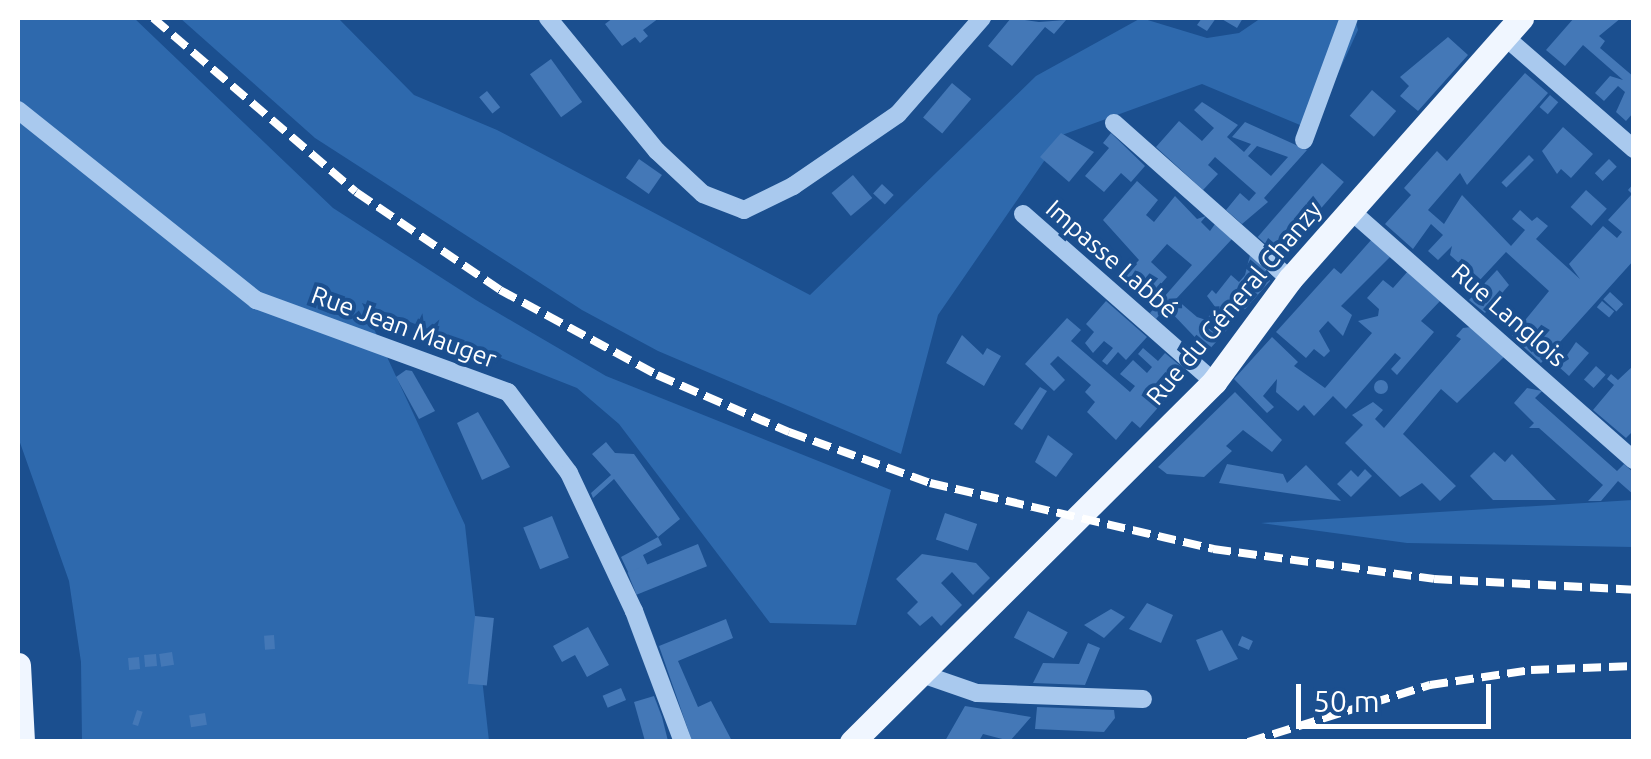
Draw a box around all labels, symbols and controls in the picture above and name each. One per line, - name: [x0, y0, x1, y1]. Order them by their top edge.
- street label: Impasse Labbé: [1040, 193, 1184, 325]
- street label: Rue du Géneral Chanzy: [1140, 195, 1328, 411]
- street label: Rue Langlois: [1446, 257, 1572, 373]
- street label: Rue Jean Mauger: [307, 280, 501, 374]
- scale bar: [1301, 664, 1496, 726]
- text: 50 m: [1313, 684, 1380, 718]

